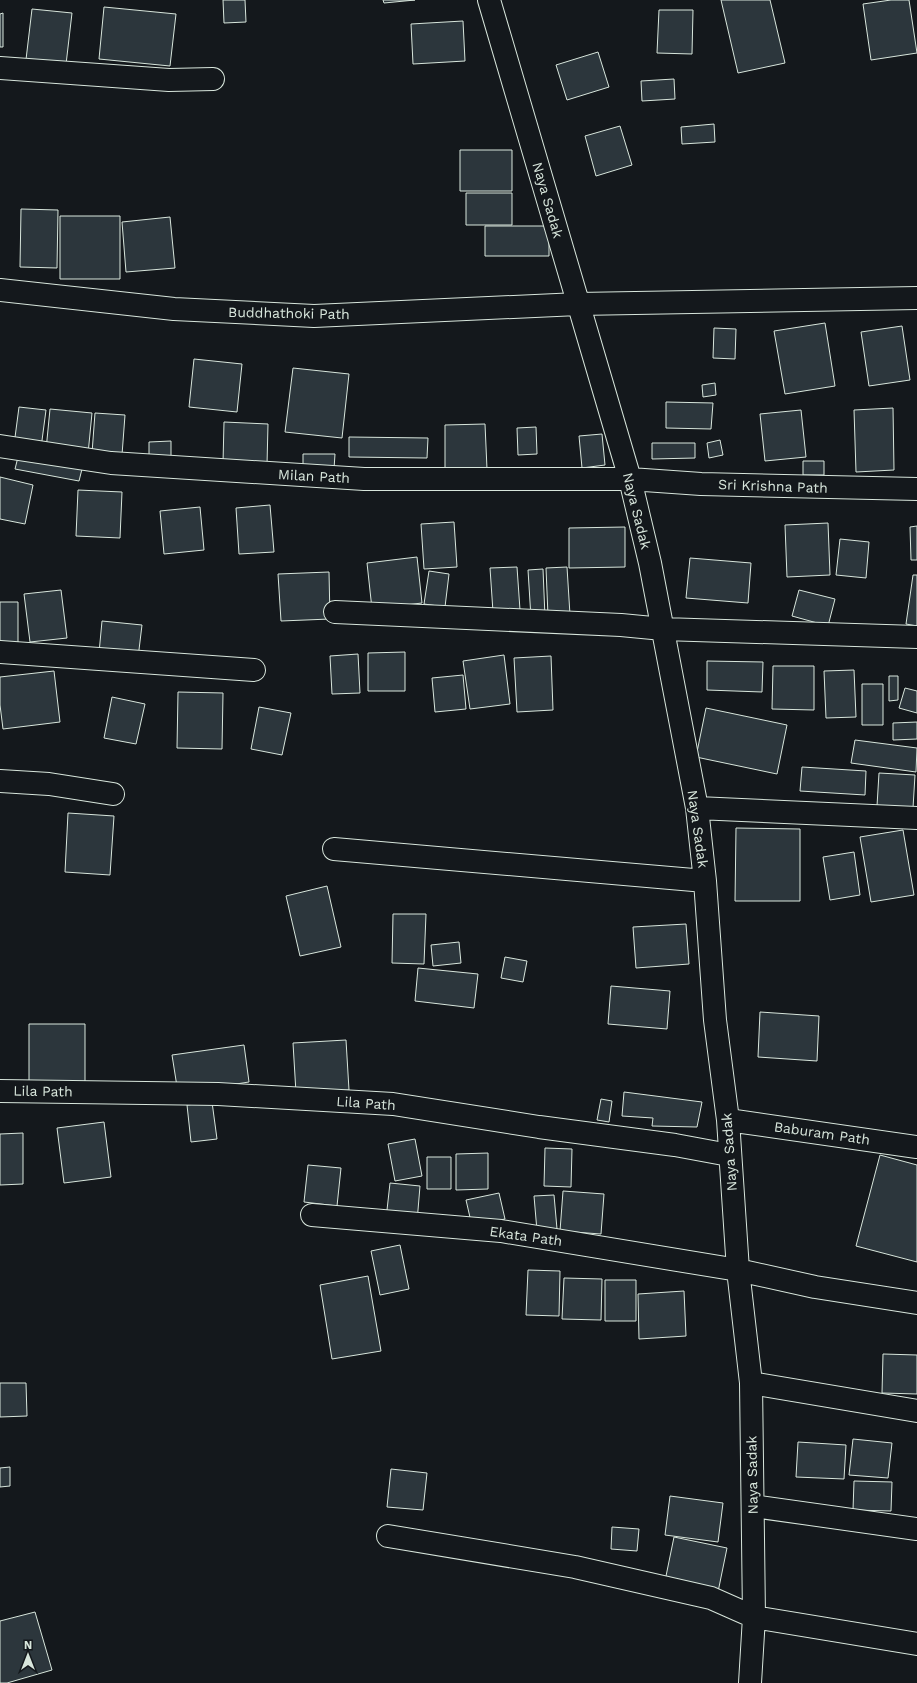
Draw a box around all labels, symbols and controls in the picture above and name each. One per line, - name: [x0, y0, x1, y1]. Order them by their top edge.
- street label: Naya Sadak: [529, 160, 567, 240]
- street label: Buddhathoki Path: [228, 304, 350, 322]
- street label: Milan Path: [278, 466, 350, 486]
- street label: Naya Sadak: [620, 471, 654, 551]
- street label: Sri Krishna Path: [718, 476, 828, 496]
- street label: Naya Sadak: [685, 789, 711, 869]
- street label: Lila Path: [13, 1082, 73, 1100]
- street label: Lila Path: [336, 1093, 396, 1113]
- street label: Naya Sadak: [718, 1112, 740, 1192]
- street label: Baburam Path: [773, 1118, 871, 1148]
- street label: Ekata Path: [489, 1223, 563, 1249]
- street label: Naya Sadak: [743, 1436, 761, 1514]
- north arrow: [8, 1635, 48, 1675]
- text: N: [24, 1639, 32, 1652]

